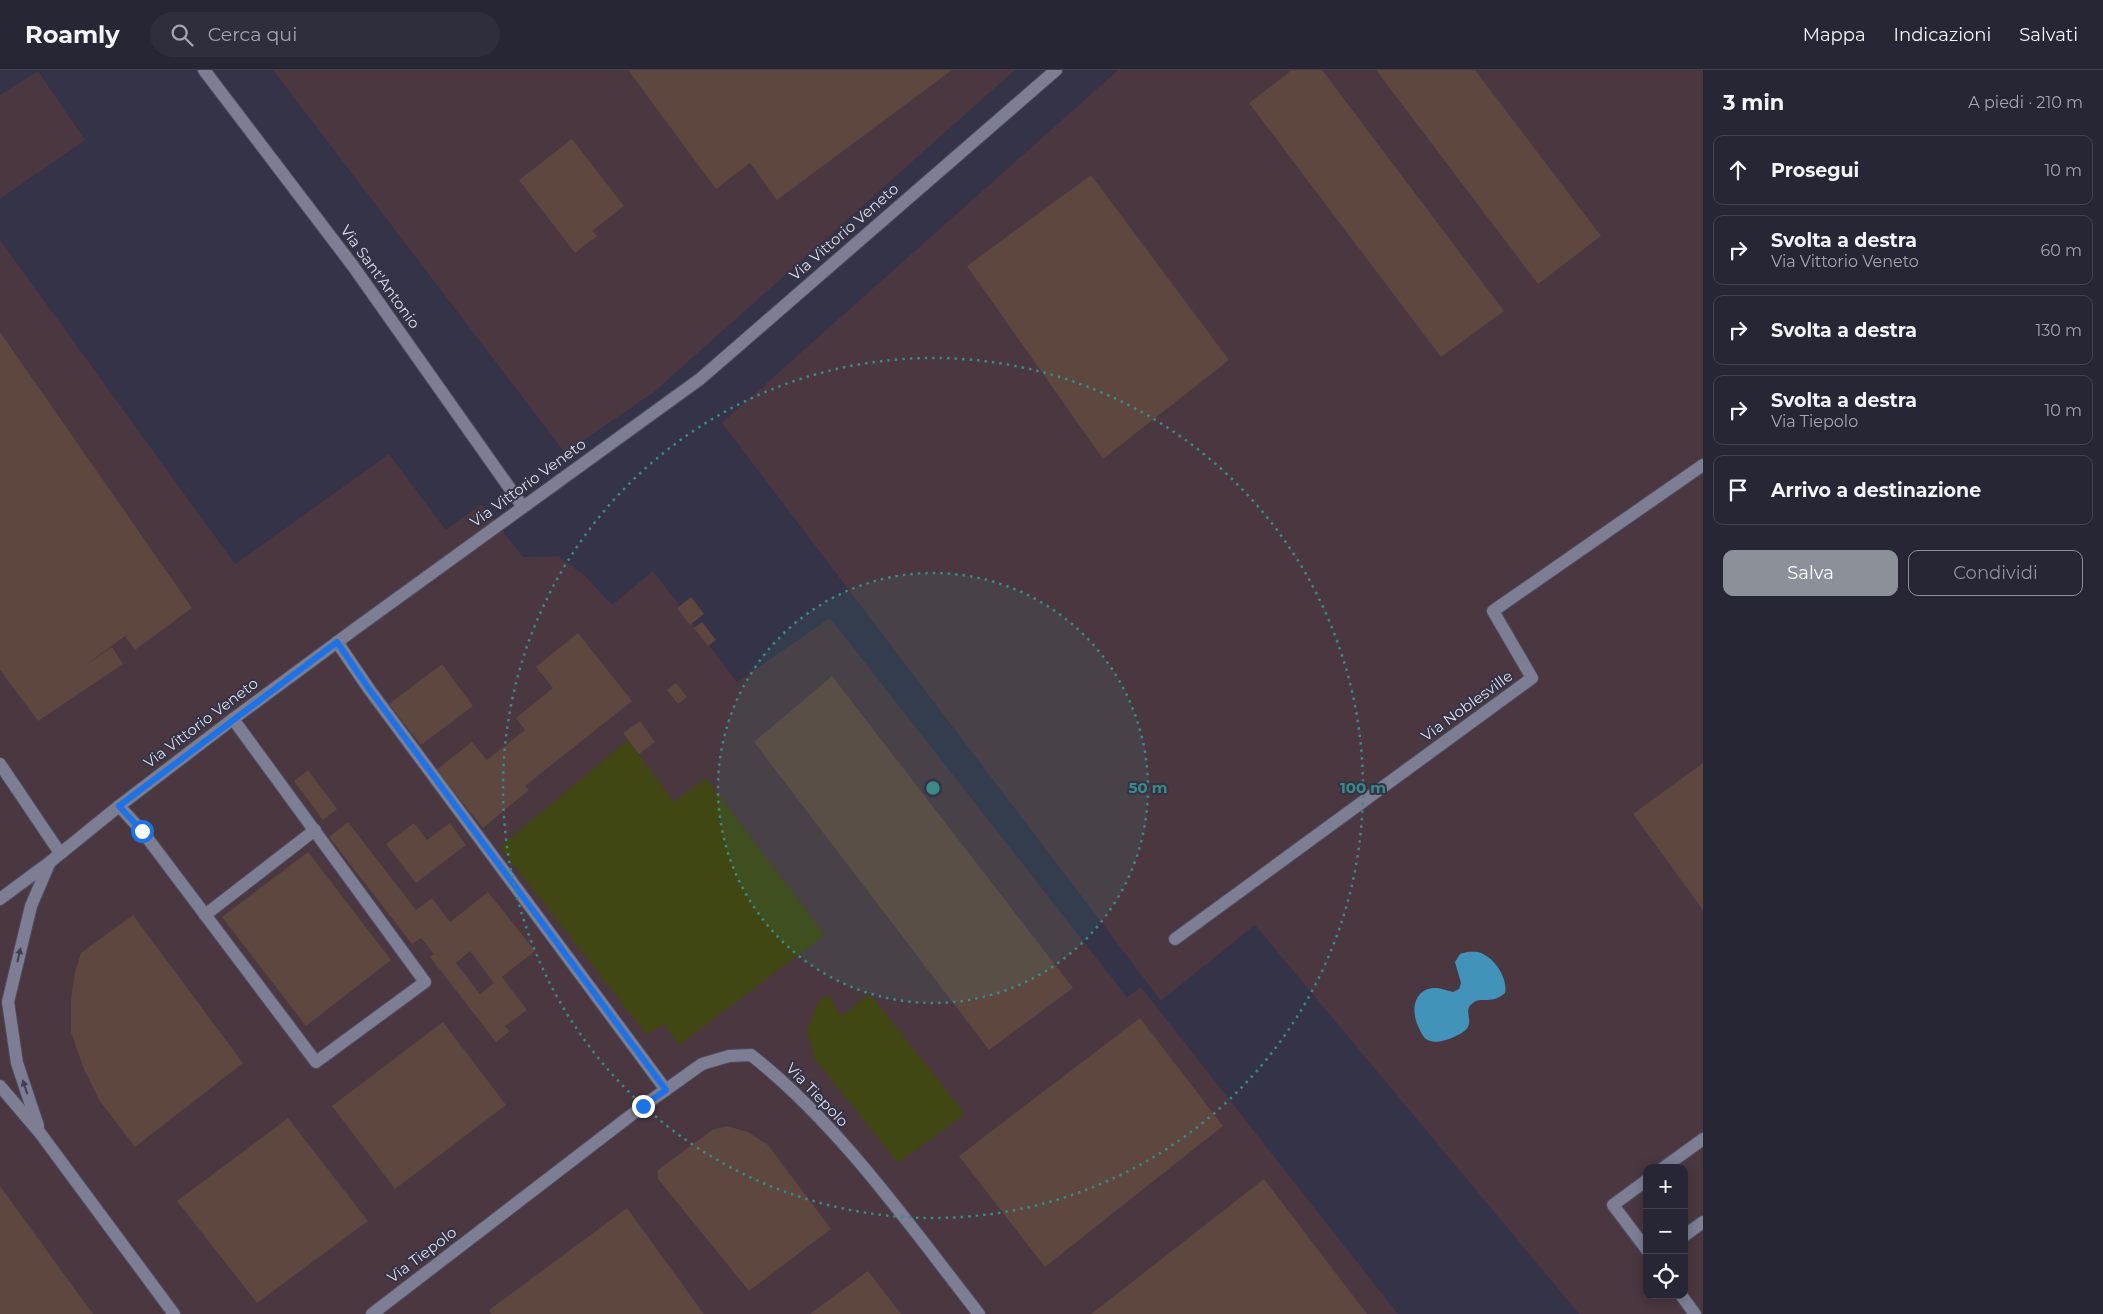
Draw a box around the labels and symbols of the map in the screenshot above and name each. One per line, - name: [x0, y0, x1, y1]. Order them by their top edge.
- street label: Via Vittorio Veneto: [785, 179, 902, 284]
- street label: Via Sant'Antonio: [336, 221, 424, 332]
- street label: Via Vittorio Veneto: [466, 434, 589, 531]
- street label: Via Noblesville: [1417, 666, 1516, 745]
- street label: Via Vittorio Veneto: [140, 673, 262, 772]
- text: 50 m: [1128, 778, 1168, 797]
- text: 100 m: [1340, 778, 1386, 797]
- centre of rings: [924, 779, 942, 797]
- route start: [131, 820, 154, 843]
- one-way arrow: [15, 947, 23, 962]
- street label: Via Tiepolo: [782, 1059, 853, 1131]
- one-way arrow: [21, 1079, 28, 1094]
- route end: [632, 1095, 655, 1118]
- street label: Via Tiepolo: [383, 1222, 460, 1287]

